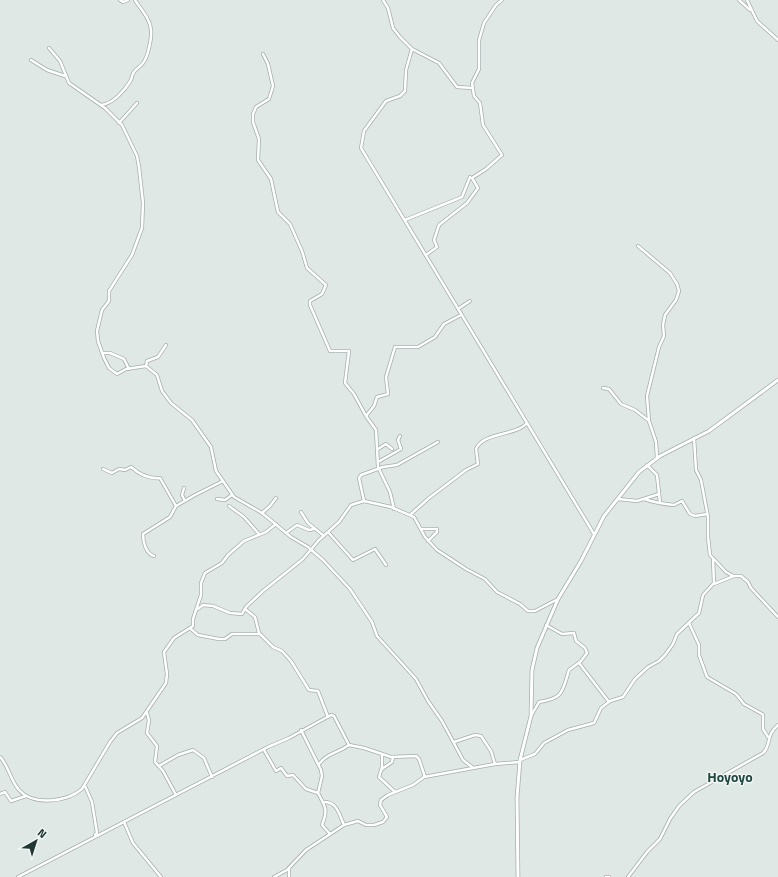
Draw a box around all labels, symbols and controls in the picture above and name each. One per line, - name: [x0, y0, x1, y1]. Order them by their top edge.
- district label: Hoyoyo: [707, 766, 753, 787]
- north arrow: [16, 821, 56, 861]
- text: N: [34, 825, 50, 842]

